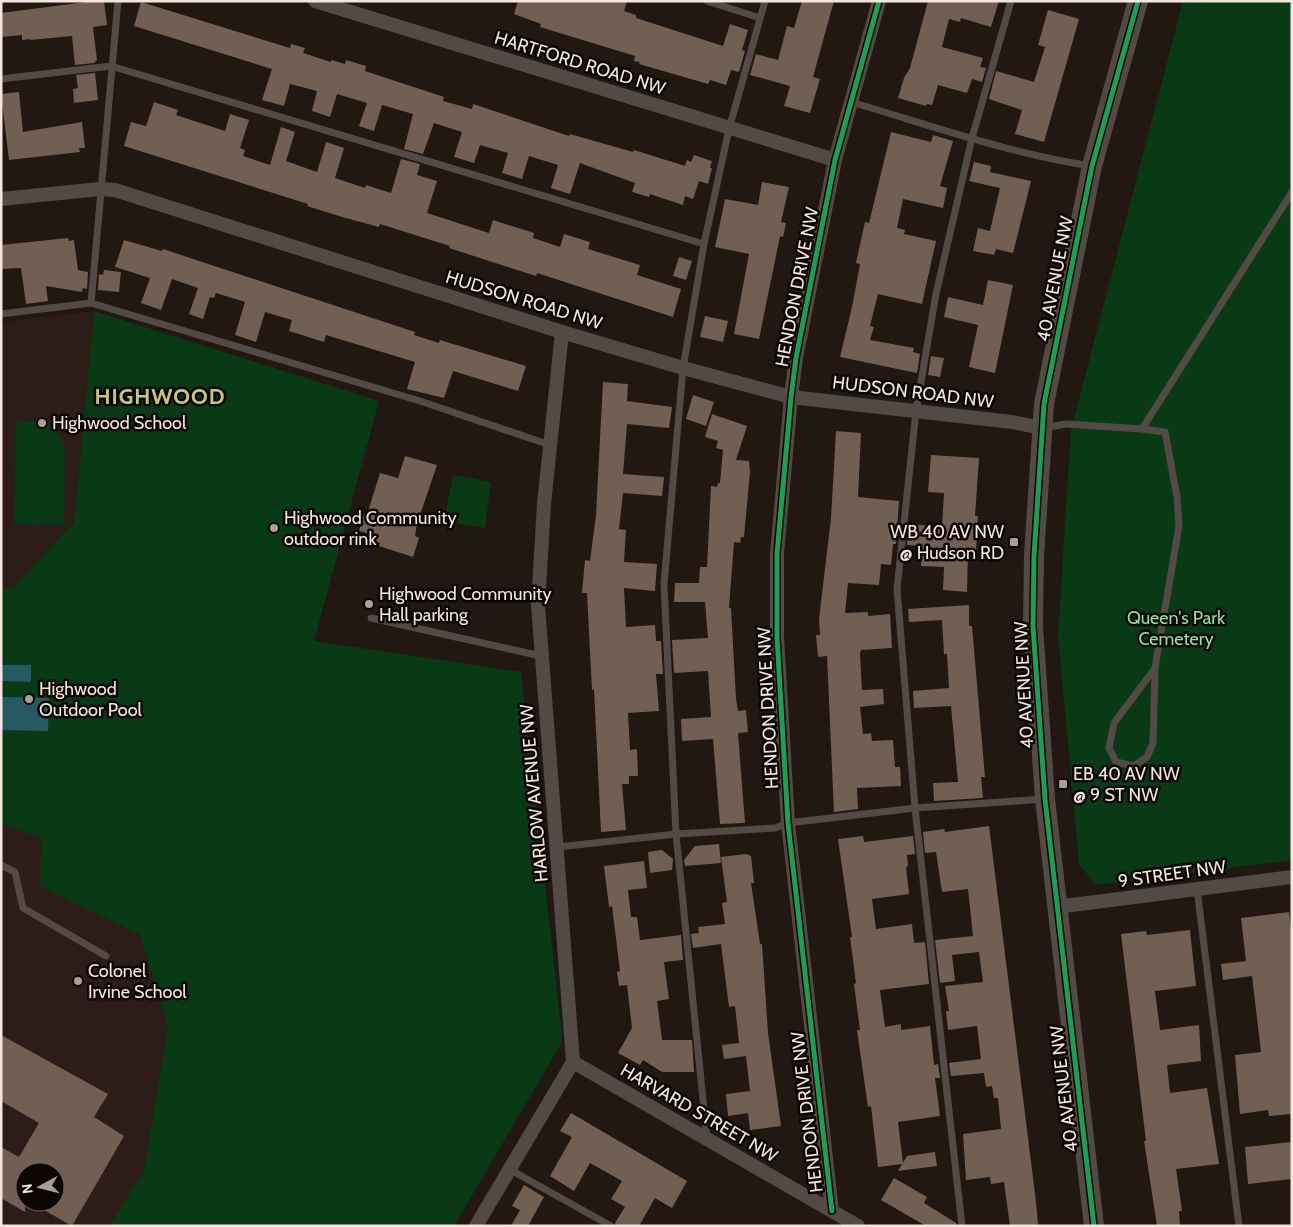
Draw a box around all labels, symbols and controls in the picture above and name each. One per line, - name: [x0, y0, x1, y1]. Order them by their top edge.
- street label: HARTFORD ROAD NW: [492, 27, 668, 99]
- street label: HENDON DRIVE NW: [771, 205, 823, 369]
- street label: 40 AVENUE NW: [1032, 214, 1078, 344]
- street label: HUDSON ROAD NW: [443, 266, 605, 334]
- street label: HUDSON ROAD NW: [831, 371, 995, 413]
- district label: HIGHWOOD: [94, 383, 226, 410]
- place label: Highwood School: [52, 412, 187, 434]
- marker: Highwood School: [36, 417, 48, 429]
- place label: Highwood Community outdoor rink: [284, 507, 457, 550]
- place label: WB 40 AV NW @ Hudson RD: [890, 521, 1004, 564]
- marker: Highwood Community outdoor rink: [268, 522, 280, 534]
- marker: WB 40 AV NW @ Hudson RD: [1008, 536, 1020, 548]
- place label: Highwood Community Hall parking: [379, 583, 552, 626]
- marker: Highwood Community Hall parking: [363, 598, 375, 610]
- park label: Queen's Park Cemetery: [1127, 607, 1226, 650]
- street label: 40 AVENUE NW: [1010, 621, 1038, 749]
- street label: HENDON DRIVE NW: [753, 626, 783, 790]
- place label: Highwood Outdoor Pool: [39, 678, 143, 721]
- marker: Highwood Outdoor Pool: [23, 693, 35, 705]
- street label: HARLOW AVENUE NW: [515, 703, 553, 883]
- place label: EB 40 AV NW @ 9 ST NW: [1073, 763, 1180, 806]
- marker: EB 40 AV NW @ 9 ST NW: [1057, 778, 1069, 790]
- street label: 9 STREET NW: [1117, 856, 1227, 892]
- place label: Colonel Irvine School: [88, 960, 187, 1003]
- marker: Colonel Irvine School: [72, 975, 84, 987]
- street label: 40 AVENUE NW: [1045, 1024, 1083, 1154]
- street label: HENDON DRIVE NW: [786, 1030, 828, 1194]
- street label: HARVARD STREET NW: [616, 1059, 782, 1167]
- north arrow: [15, 1162, 65, 1212]
- text: N: [18, 1183, 37, 1195]

